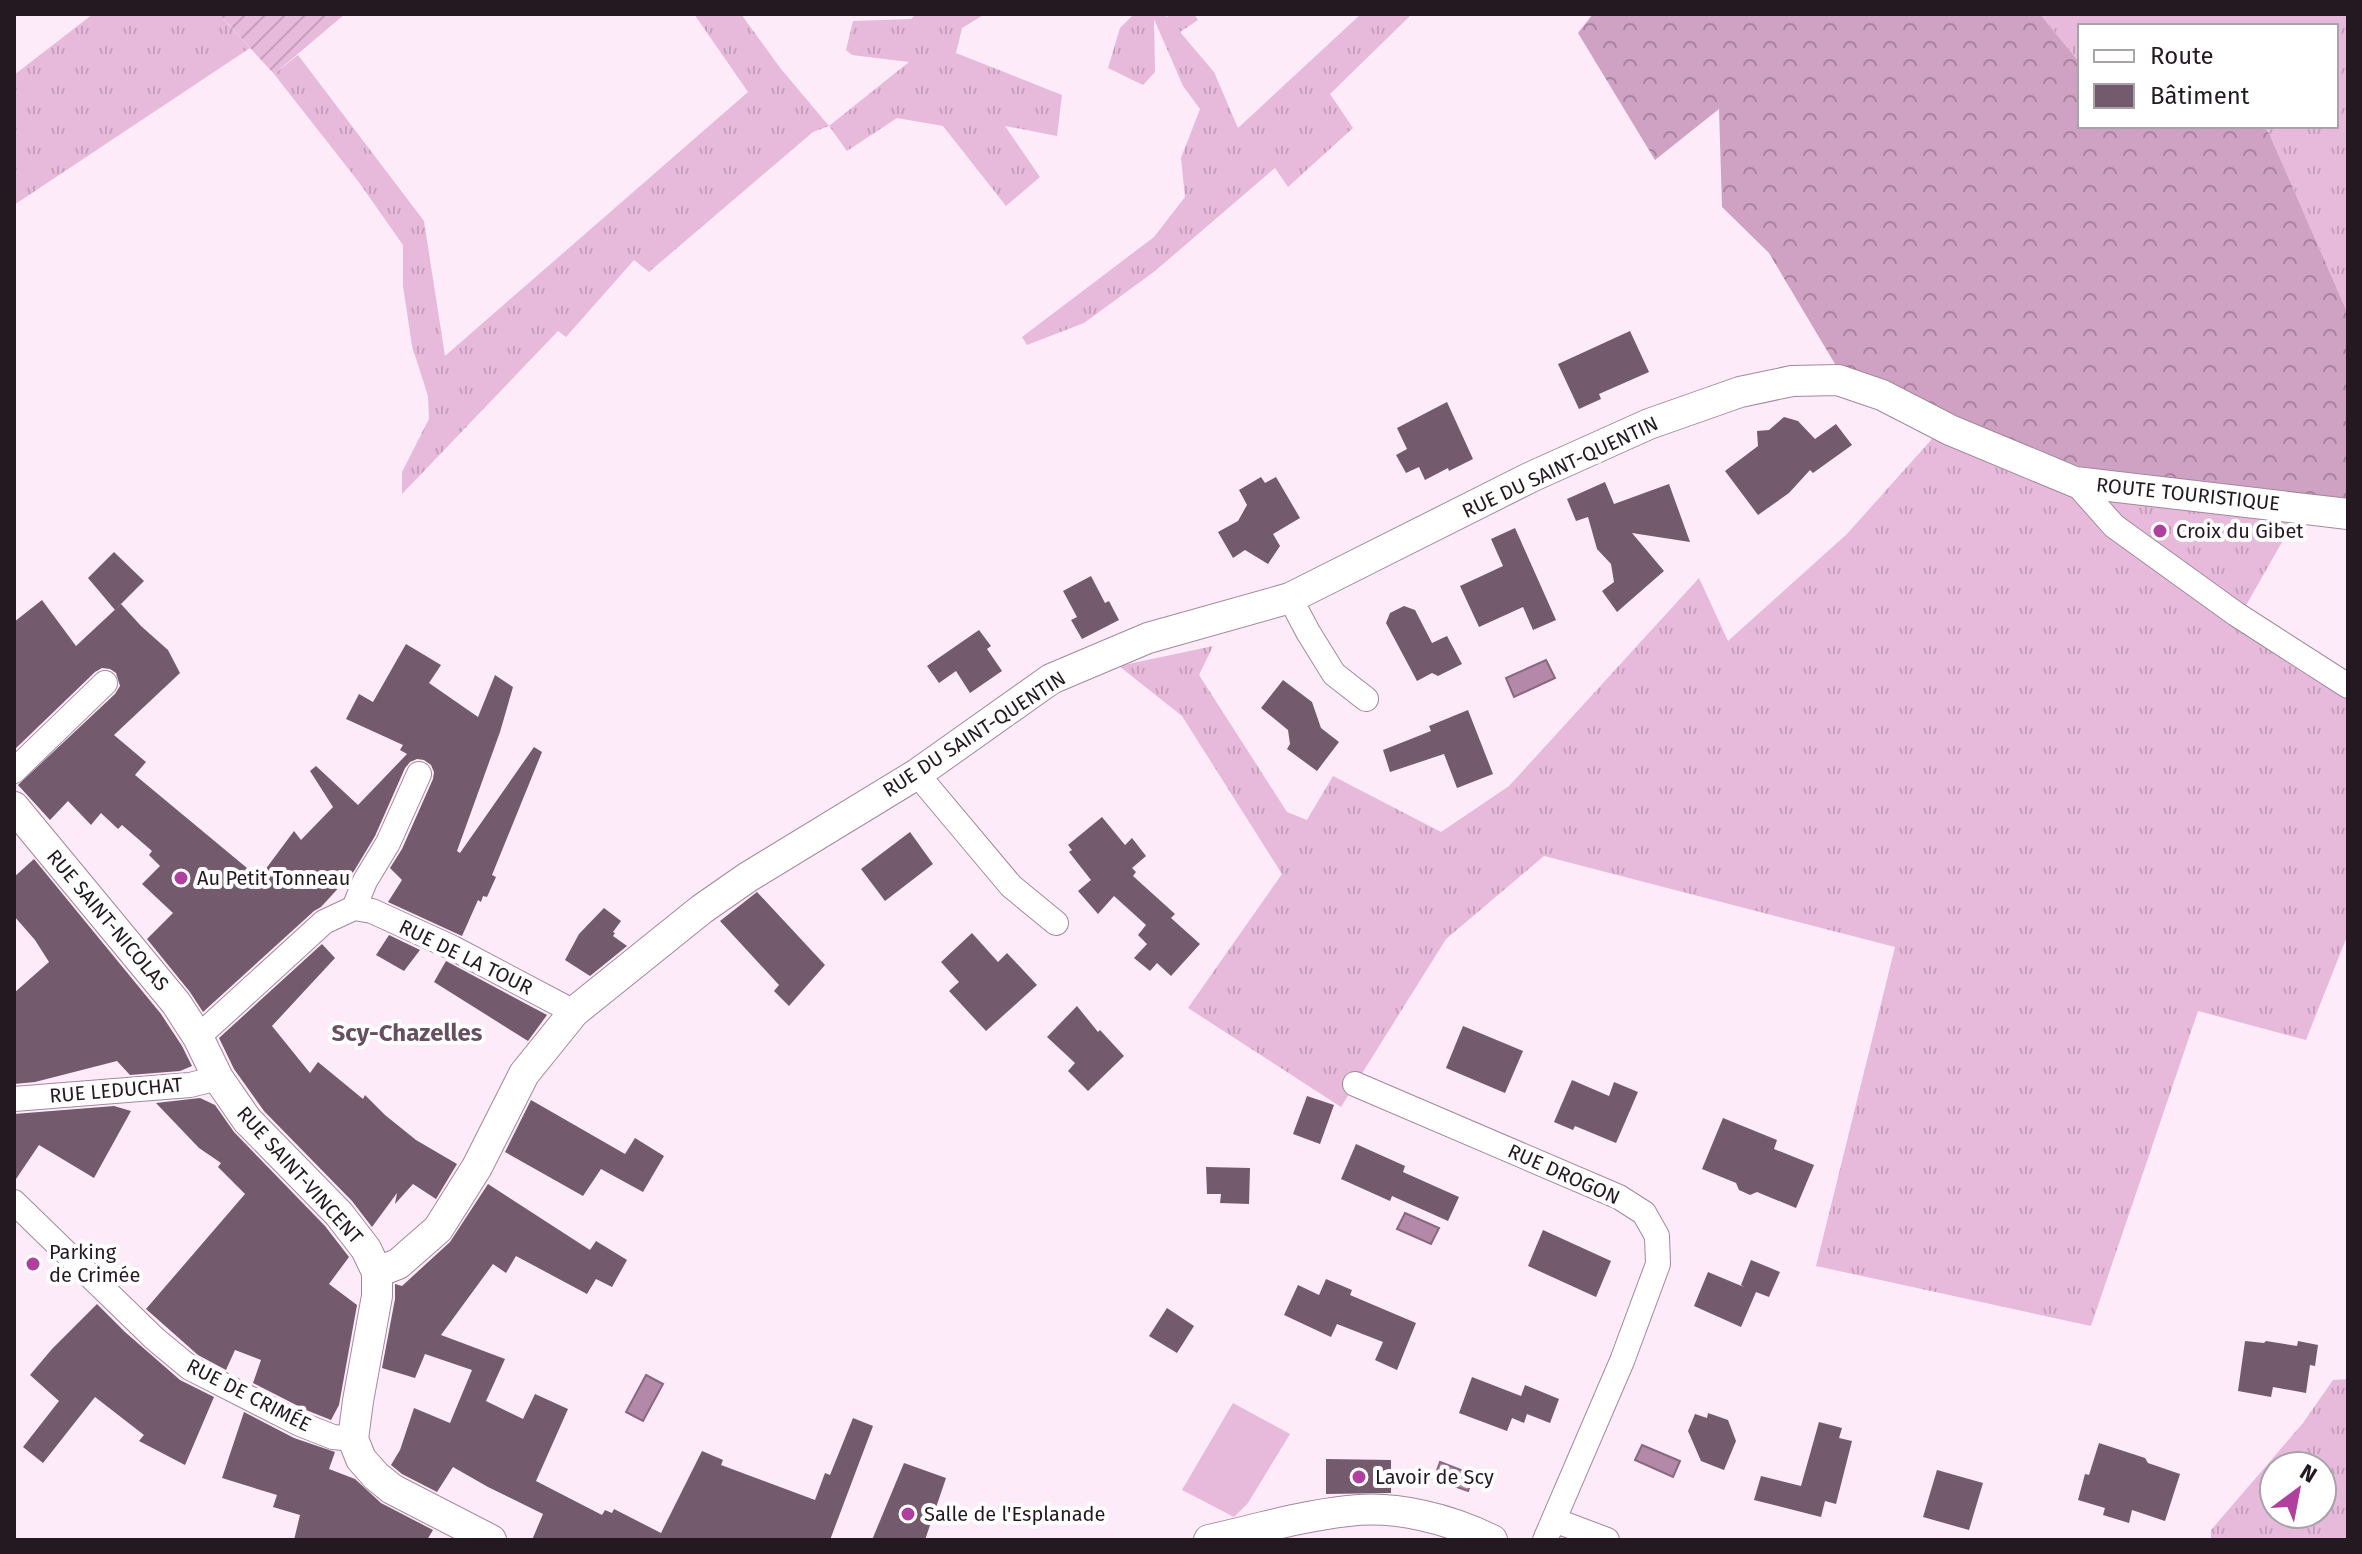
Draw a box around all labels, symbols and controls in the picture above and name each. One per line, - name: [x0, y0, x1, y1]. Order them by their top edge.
- legend: [2078, 24, 2338, 128]
- text: Route: [2150, 42, 2214, 70]
- text: Bâtiment: [2150, 82, 2250, 110]
- street label: RUE DU SAINT-QUENTIN: [1458, 411, 1662, 523]
- street label: ROUTE TOURISTIQUE: [2095, 472, 2281, 516]
- place label: Croix du Gibet: [2176, 519, 2304, 543]
- marker: Croix du Gibet: [2151, 522, 2169, 540]
- street label: RUE DU SAINT-QUENTIN: [878, 666, 1070, 802]
- street label: RUE SAINT-NICOLAS: [42, 845, 174, 996]
- place label: Au Petit Tonneau: [197, 866, 350, 890]
- marker: Au Petit Tonneau: [172, 869, 190, 887]
- street label: RUE DE LA TOUR: [395, 914, 537, 1000]
- district label: Scy-Chazelles: [332, 1019, 483, 1047]
- street label: RUE LEDUCHAT: [48, 1072, 184, 1108]
- street label: RUE SAINT-VINCENT: [232, 1101, 368, 1249]
- street label: RUE DROGON: [1504, 1139, 1624, 1209]
- place label: Parking de Crimée: [49, 1240, 140, 1287]
- marker: Parking de Crimée: [24, 1255, 42, 1273]
- street label: RUE DE CRIMÉE: [183, 1353, 315, 1437]
- north arrow: [2258, 1450, 2338, 1530]
- text: N: [2295, 1458, 2322, 1489]
- place label: Lavoir de Scy: [1375, 1465, 1494, 1489]
- marker: Lavoir de Scy: [1350, 1468, 1368, 1486]
- place label: Salle de l'Esplanade: [924, 1502, 1105, 1526]
- marker: Salle de l'Esplanade: [899, 1505, 917, 1523]

